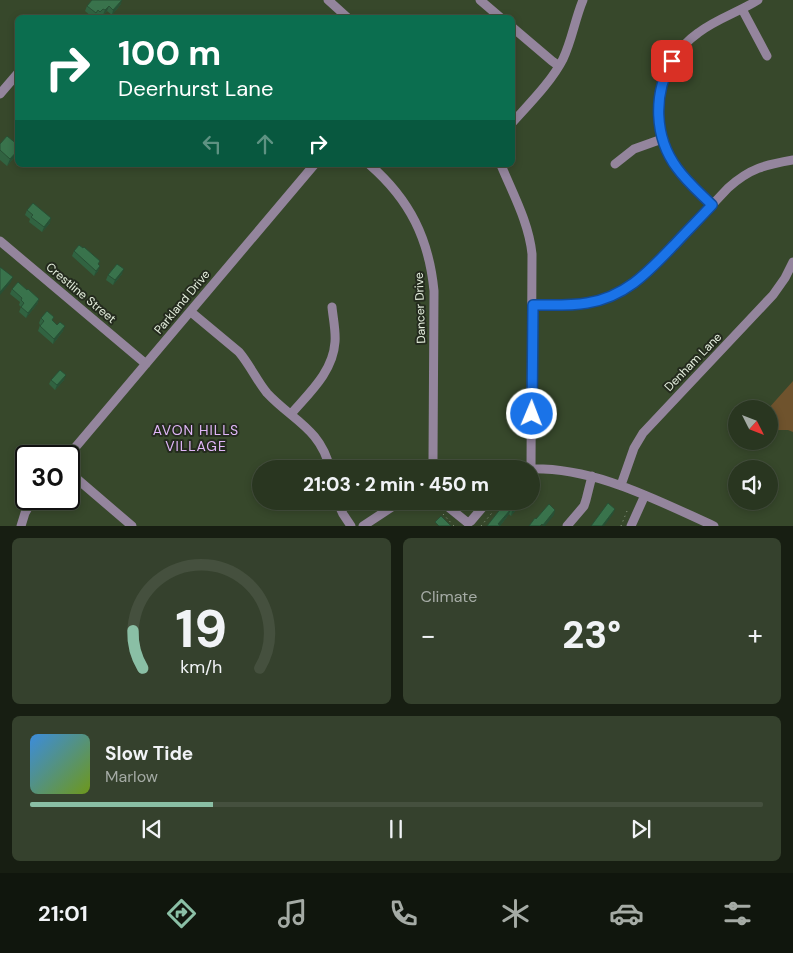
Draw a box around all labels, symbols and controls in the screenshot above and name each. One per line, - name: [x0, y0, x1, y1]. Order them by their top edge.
- text: 100 m: [118, 30, 221, 76]
- icon: right: [35, 35, 100, 100]
- pin: [651, 40, 693, 82]
- icon: arrive: [658, 47, 686, 75]
- text: Deerhurst Lane: [118, 74, 273, 103]
- icon: left: [198, 130, 226, 158]
- icon: ahead: [251, 130, 279, 158]
- icon: right: [304, 130, 332, 158]
- street label: Crestline Street: [43, 259, 120, 327]
- street label: Parkland Drive: [151, 266, 214, 337]
- street label: Dancer Drive: [411, 272, 429, 344]
- street label: Denham Lane: [661, 329, 725, 395]
- position arrow: [505, 387, 557, 439]
- north arrow: [728, 400, 778, 450]
- map controls: [728, 400, 778, 510]
- district label: AVON HILLS VILLAGE: [153, 421, 239, 455]
- speed limit sign: 30: [15, 445, 80, 510]
- button: sound: [728, 460, 778, 510]
- text: 21:03 · 2 min · 450 m: [303, 472, 489, 497]
- text: Climate: [421, 586, 477, 607]
- text: 19: [175, 595, 227, 663]
- text: 23°: [562, 610, 621, 660]
- text: −: [421, 617, 436, 654]
- text: +: [748, 617, 763, 654]
- text: km/h: [180, 655, 222, 679]
- text: Slow Tide: [105, 741, 193, 766]
- text: Marlow: [105, 766, 158, 787]
- icon: previous: [138, 815, 166, 843]
- icon: pause: [382, 815, 410, 843]
- icon: next: [627, 815, 655, 843]
- icon: directions: [164, 896, 199, 931]
- icon: music: [275, 896, 310, 931]
- icon: phone: [386, 896, 421, 931]
- icon: climate: [498, 896, 533, 931]
- icon: car: [609, 896, 644, 931]
- icon: filters: [720, 896, 755, 931]
- text: 21:01: [38, 899, 88, 928]

